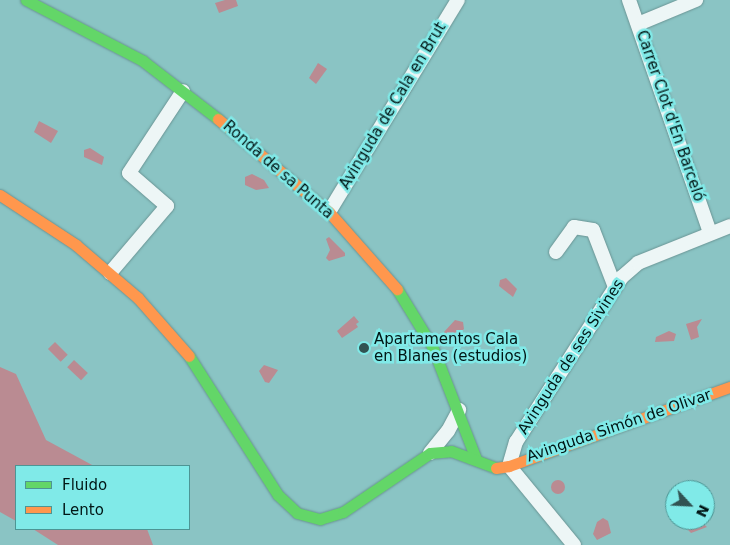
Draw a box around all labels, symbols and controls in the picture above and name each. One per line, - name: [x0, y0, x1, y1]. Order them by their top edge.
- street label: Avinguda de Cala en Brut: [336, 19, 450, 193]
- street label: Carrer Clot d'En Barceló: [632, 28, 708, 204]
- street label: Ronda de sa Punta: [219, 117, 337, 223]
- street label: Avinguda de ses Sivines: [514, 276, 628, 438]
- place label: Apartamentos Cala en Blanes (estudios): [374, 330, 527, 365]
- marker: Apartamentos Cala en Blanes (estudios): [358, 342, 370, 354]
- street label: Avinguda Simón de Olivar: [524, 386, 714, 466]
- legend: [15, 465, 190, 530]
- text: Fluido: [62, 476, 107, 494]
- north arrow: [665, 480, 715, 530]
- text: Lento: [62, 501, 104, 519]
- text: N: [693, 502, 712, 520]

